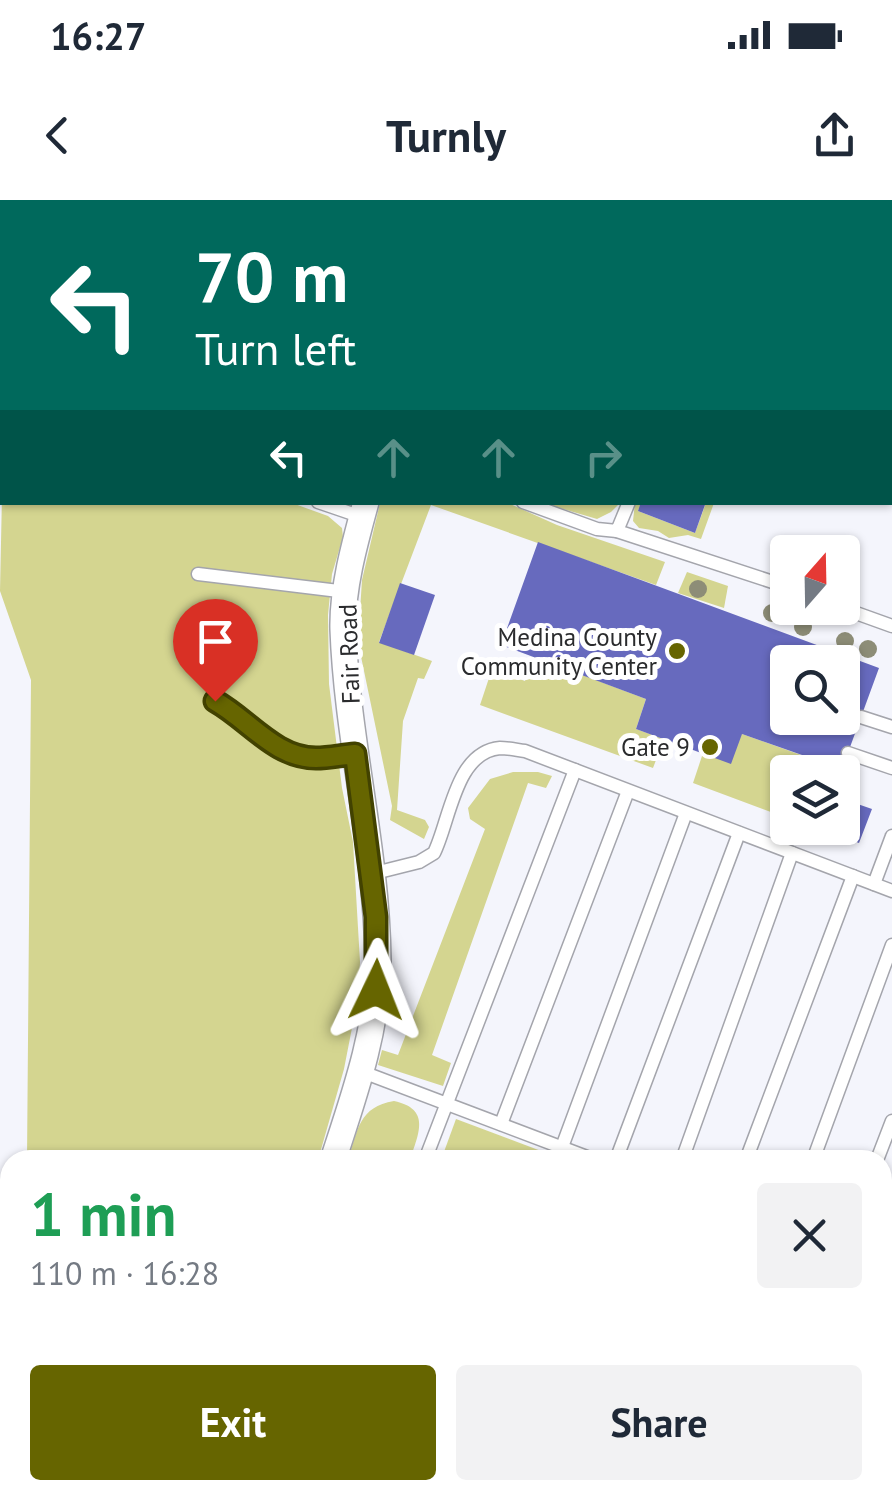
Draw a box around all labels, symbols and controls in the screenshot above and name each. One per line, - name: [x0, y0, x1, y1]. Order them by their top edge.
- text: 16:27: [50, 11, 146, 60]
- text: Turnly: [386, 106, 506, 164]
- icon: back: [30, 108, 85, 163]
- icon: share: [807, 108, 862, 163]
- text: 70 m: [195, 231, 348, 321]
- icon: left: [30, 240, 160, 370]
- text: Turn left: [195, 319, 356, 377]
- icon: left: [261, 430, 316, 485]
- icon: ahead: [366, 430, 421, 485]
- icon: ahead: [471, 430, 526, 485]
- icon: right: [576, 430, 631, 485]
- north arrow: [770, 535, 860, 625]
- map controls: [770, 535, 860, 845]
- pin: [173, 599, 258, 702]
- street label: Fair Road: [331, 603, 367, 705]
- icon: arrive: [188, 614, 243, 669]
- place label: Medina County Community Center: [461, 621, 657, 682]
- marker: Medina County Community Center: [666, 640, 688, 662]
- button: search: [770, 645, 860, 735]
- place label: Gate 9: [621, 731, 690, 763]
- marker: Gate 9: [699, 736, 721, 758]
- button: layers: [770, 755, 860, 845]
- position arrow: [324, 938, 428, 1042]
- text: 1 min: [30, 1175, 176, 1253]
- button: close: [757, 1183, 862, 1288]
- text: 110 m · 16:28: [30, 1252, 219, 1294]
- button: Exit: [30, 1365, 436, 1480]
- button: Share: [456, 1365, 862, 1480]

